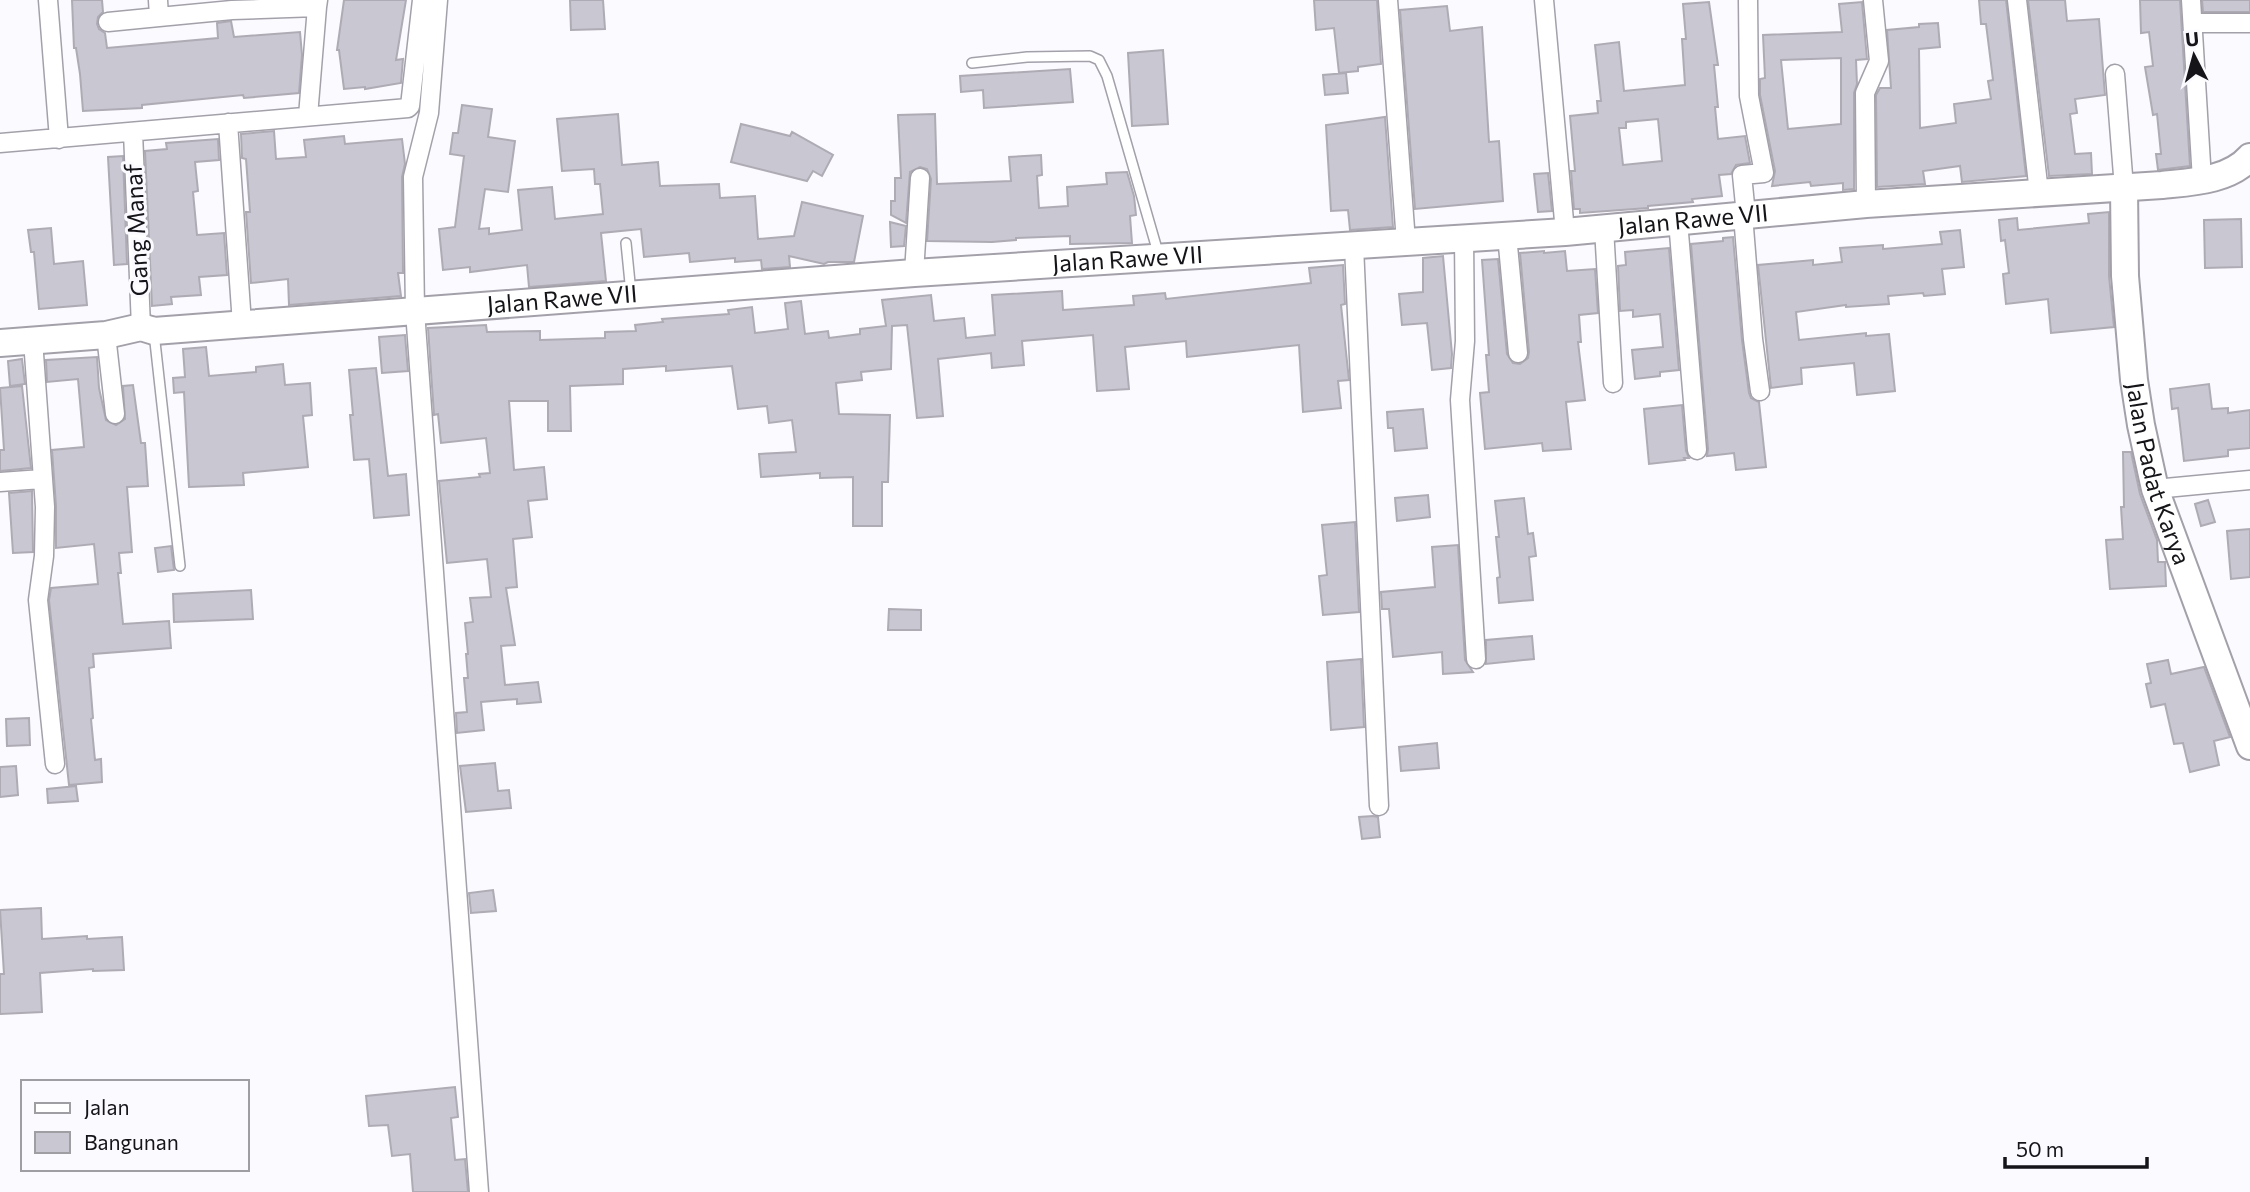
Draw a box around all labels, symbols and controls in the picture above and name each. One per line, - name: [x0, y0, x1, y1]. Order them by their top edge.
- north arrow: [2159, 21, 2229, 91]
- text: U: [2184, 26, 2200, 51]
- street label: Gang Manaf: [118, 163, 153, 297]
- street label: Jalan Rawe VII: [1617, 197, 1769, 240]
- street label: Jalan Rawe VII: [1051, 239, 1204, 277]
- street label: Jalan Rawe VII: [486, 278, 638, 319]
- street label: Jalan Padat Karya: [2122, 380, 2198, 568]
- legend: [21, 1080, 248, 1171]
- text: Jalan: [84, 1094, 129, 1119]
- scale bar: [2005, 1126, 2147, 1170]
- text: Bangunan: [84, 1129, 179, 1154]
- text: 50 m: [2016, 1136, 2064, 1161]

